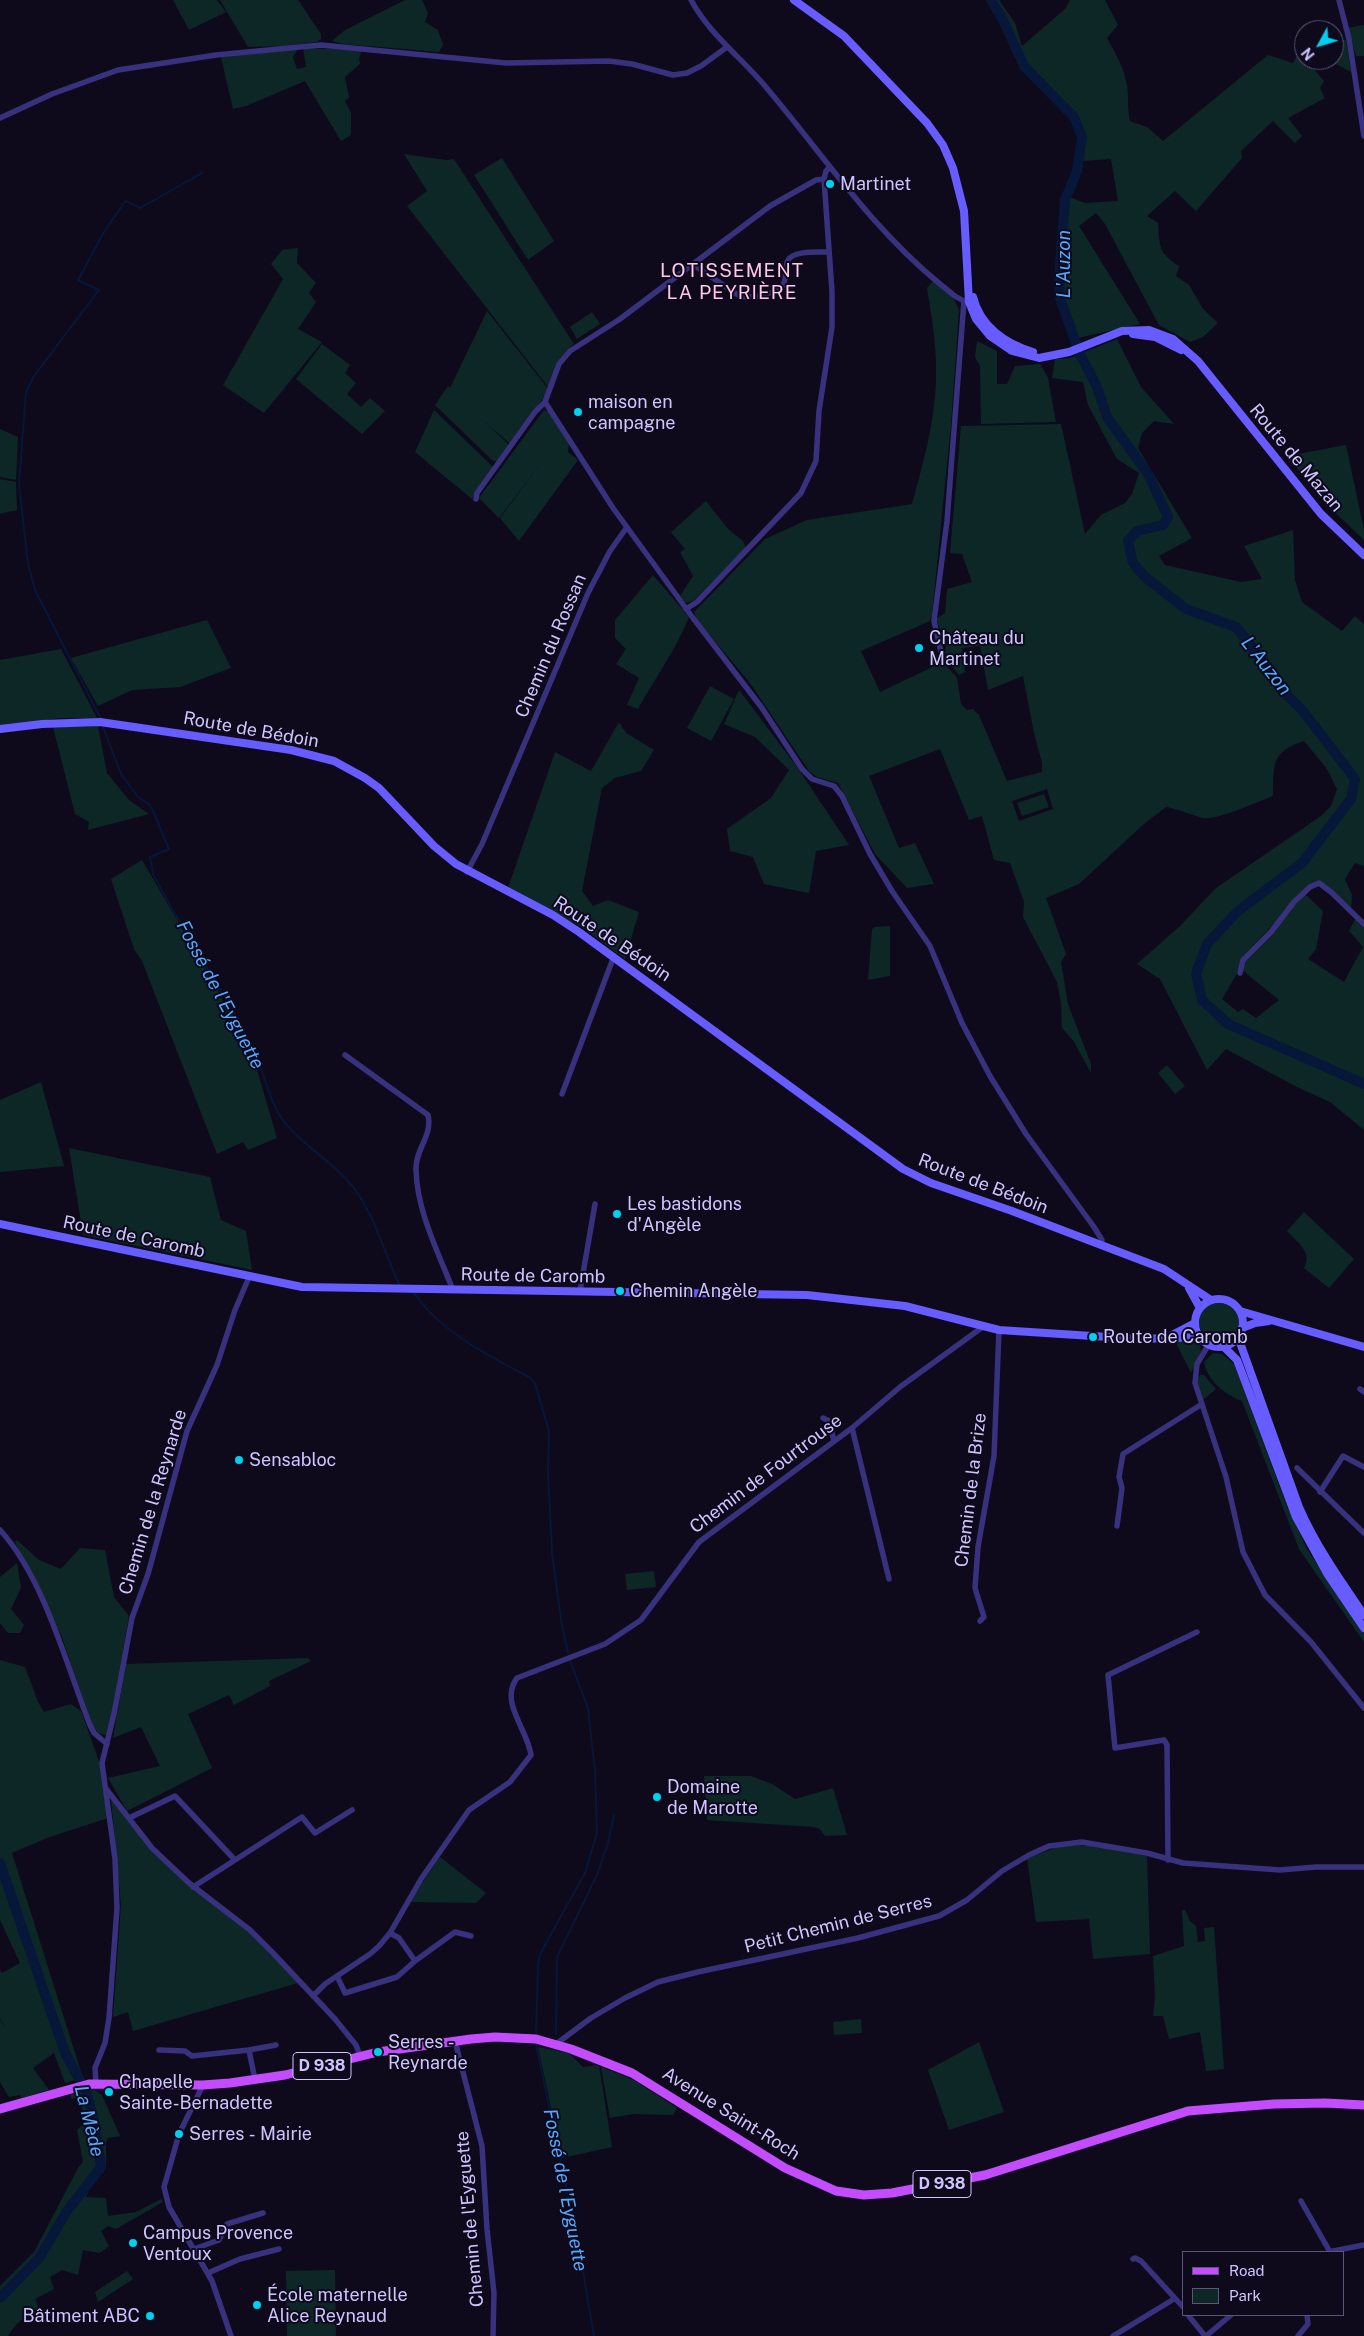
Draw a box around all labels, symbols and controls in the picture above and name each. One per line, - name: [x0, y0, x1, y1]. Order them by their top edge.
- north arrow: [1294, 20, 1344, 70]
- text: N: [1298, 45, 1318, 63]
- place label: Martinet: [840, 173, 911, 195]
- marker: Martinet: [824, 178, 836, 190]
- water label: L'Auzon: [1053, 230, 1075, 298]
- district label: LOTISSEMENT LA PEYRIÈRE: [659, 260, 805, 304]
- place label: maison en campagne: [588, 391, 676, 434]
- street label: Route de Mazan: [1245, 400, 1347, 516]
- marker: maison en campagne: [572, 406, 584, 418]
- street label: Chemin du Rossan: [511, 571, 591, 721]
- place label: Château du Martinet: [929, 627, 1024, 670]
- water label: L'Auzon: [1236, 632, 1296, 700]
- marker: Château du Martinet: [913, 642, 925, 654]
- street label: Route de Bédoin: [182, 707, 320, 753]
- street label: Route de Bédoin: [549, 892, 675, 986]
- water label: Fossé de l'Eyguette: [171, 917, 269, 1073]
- street label: Route de Bédoin: [915, 1149, 1051, 1219]
- place label: Les bastidons d'Angèle: [627, 1193, 742, 1236]
- marker: Les bastidons d'Angèle: [611, 1208, 623, 1220]
- street label: Route de Caromb: [61, 1211, 207, 1263]
- street label: Route de Caromb: [460, 1264, 606, 1288]
- place label: Chemin Angèle: [630, 1280, 757, 1302]
- marker: Chemin Angèle: [614, 1285, 626, 1297]
- place label: Route de Caromb: [1103, 1326, 1248, 1348]
- marker: Route de Caromb: [1087, 1331, 1099, 1343]
- street label: Chemin de la Reynarde: [115, 1407, 191, 1597]
- street label: Chemin de Fourtrouse: [686, 1410, 846, 1538]
- street label: Chemin de la Brize: [951, 1412, 991, 1568]
- place label: Sensabloc: [249, 1449, 336, 1471]
- marker: Sensabloc: [233, 1454, 245, 1466]
- place label: Domaine de Marotte: [667, 1776, 758, 1818]
- marker: Domaine de Marotte: [651, 1791, 663, 1803]
- street label: Petit Chemin de Serres: [742, 1890, 934, 1958]
- place label: Serres - Reynarde: [388, 2031, 468, 2074]
- marker: Serres - Reynarde: [372, 2046, 384, 2058]
- road number: D 938: [293, 2052, 351, 2080]
- street label: Avenue Saint-Roch: [658, 2063, 804, 2165]
- place label: Chapelle Sainte-Bernadette: [119, 2071, 273, 2114]
- water label: La Mède: [69, 2083, 109, 2159]
- marker: Chapelle Sainte-Bernadette: [103, 2086, 115, 2098]
- water label: Fossé de l'Eyguette: [538, 2107, 592, 2273]
- place label: Serres - Mairie: [189, 2123, 312, 2145]
- marker: Serres - Mairie: [173, 2128, 185, 2140]
- street label: Chemin de l'Eyguette: [452, 2130, 488, 2308]
- road number: D 938: [913, 2170, 971, 2198]
- place label: Campus Provence Ventoux: [143, 2222, 293, 2264]
- marker: Campus Provence Ventoux: [127, 2237, 139, 2249]
- legend: [1182, 2251, 1344, 2316]
- text: Road: [1229, 2262, 1265, 2279]
- place label: École maternelle Alice Reynaud: [267, 2284, 408, 2326]
- text: Park: [1229, 2287, 1261, 2304]
- marker: École maternelle Alice Reynaud: [251, 2299, 263, 2311]
- place label: Bâtiment ABC: [22, 2305, 140, 2327]
- marker: Bâtiment ABC: [144, 2310, 156, 2322]

